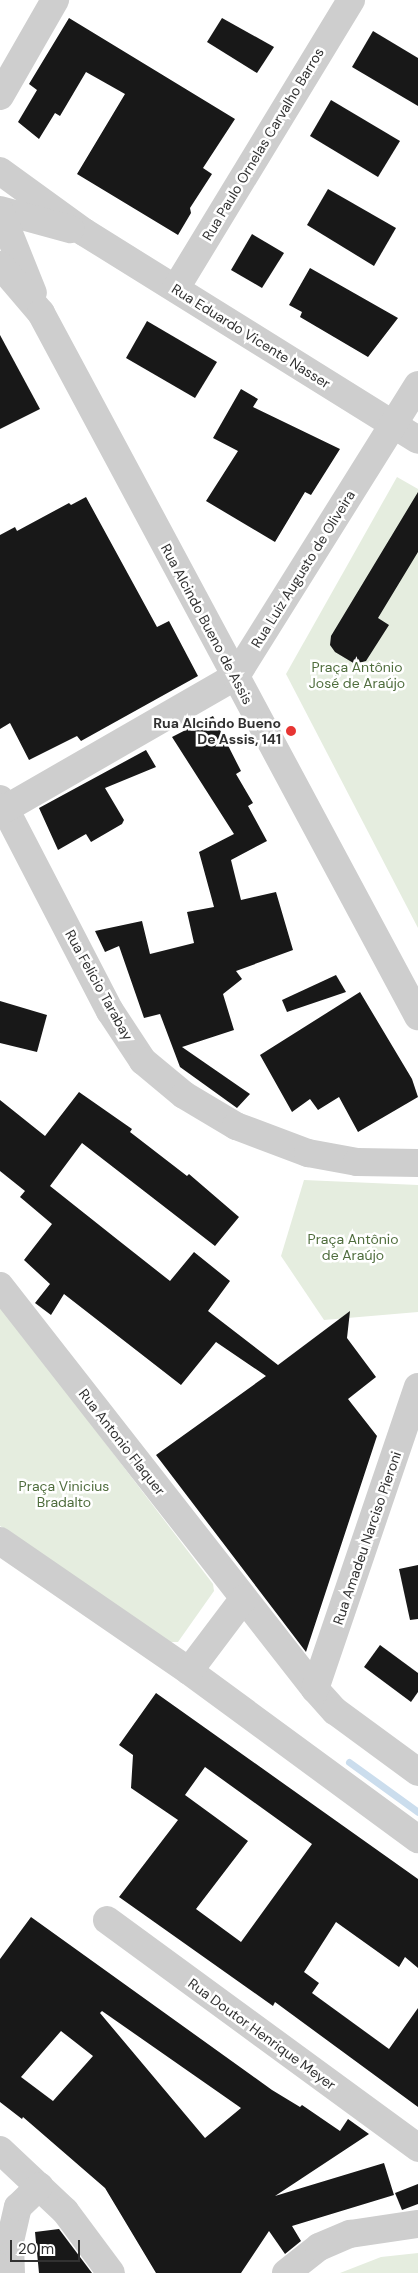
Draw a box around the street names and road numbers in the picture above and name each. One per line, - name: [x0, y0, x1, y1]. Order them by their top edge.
- street label: Rua Paulo Ornelas Carvalho Barros: [199, 45, 327, 243]
- street label: Rua Eduardo Vicente Nasser: [169, 280, 333, 392]
- street label: Rua Luiz Augusto de Oliveira: [248, 487, 358, 651]
- street label: Rua Alcindo Bueno de Assis: [158, 541, 256, 707]
- street label: Rua Felicio Tarabay: [62, 927, 136, 1043]
- street label: Rua Antonio Flaquer: [75, 1386, 169, 1498]
- street label: Rua Amadeu Narciso Pieroni: [329, 1449, 405, 1627]
- street label: Rua Doutor Henrique Meyer: [185, 1975, 339, 2093]

